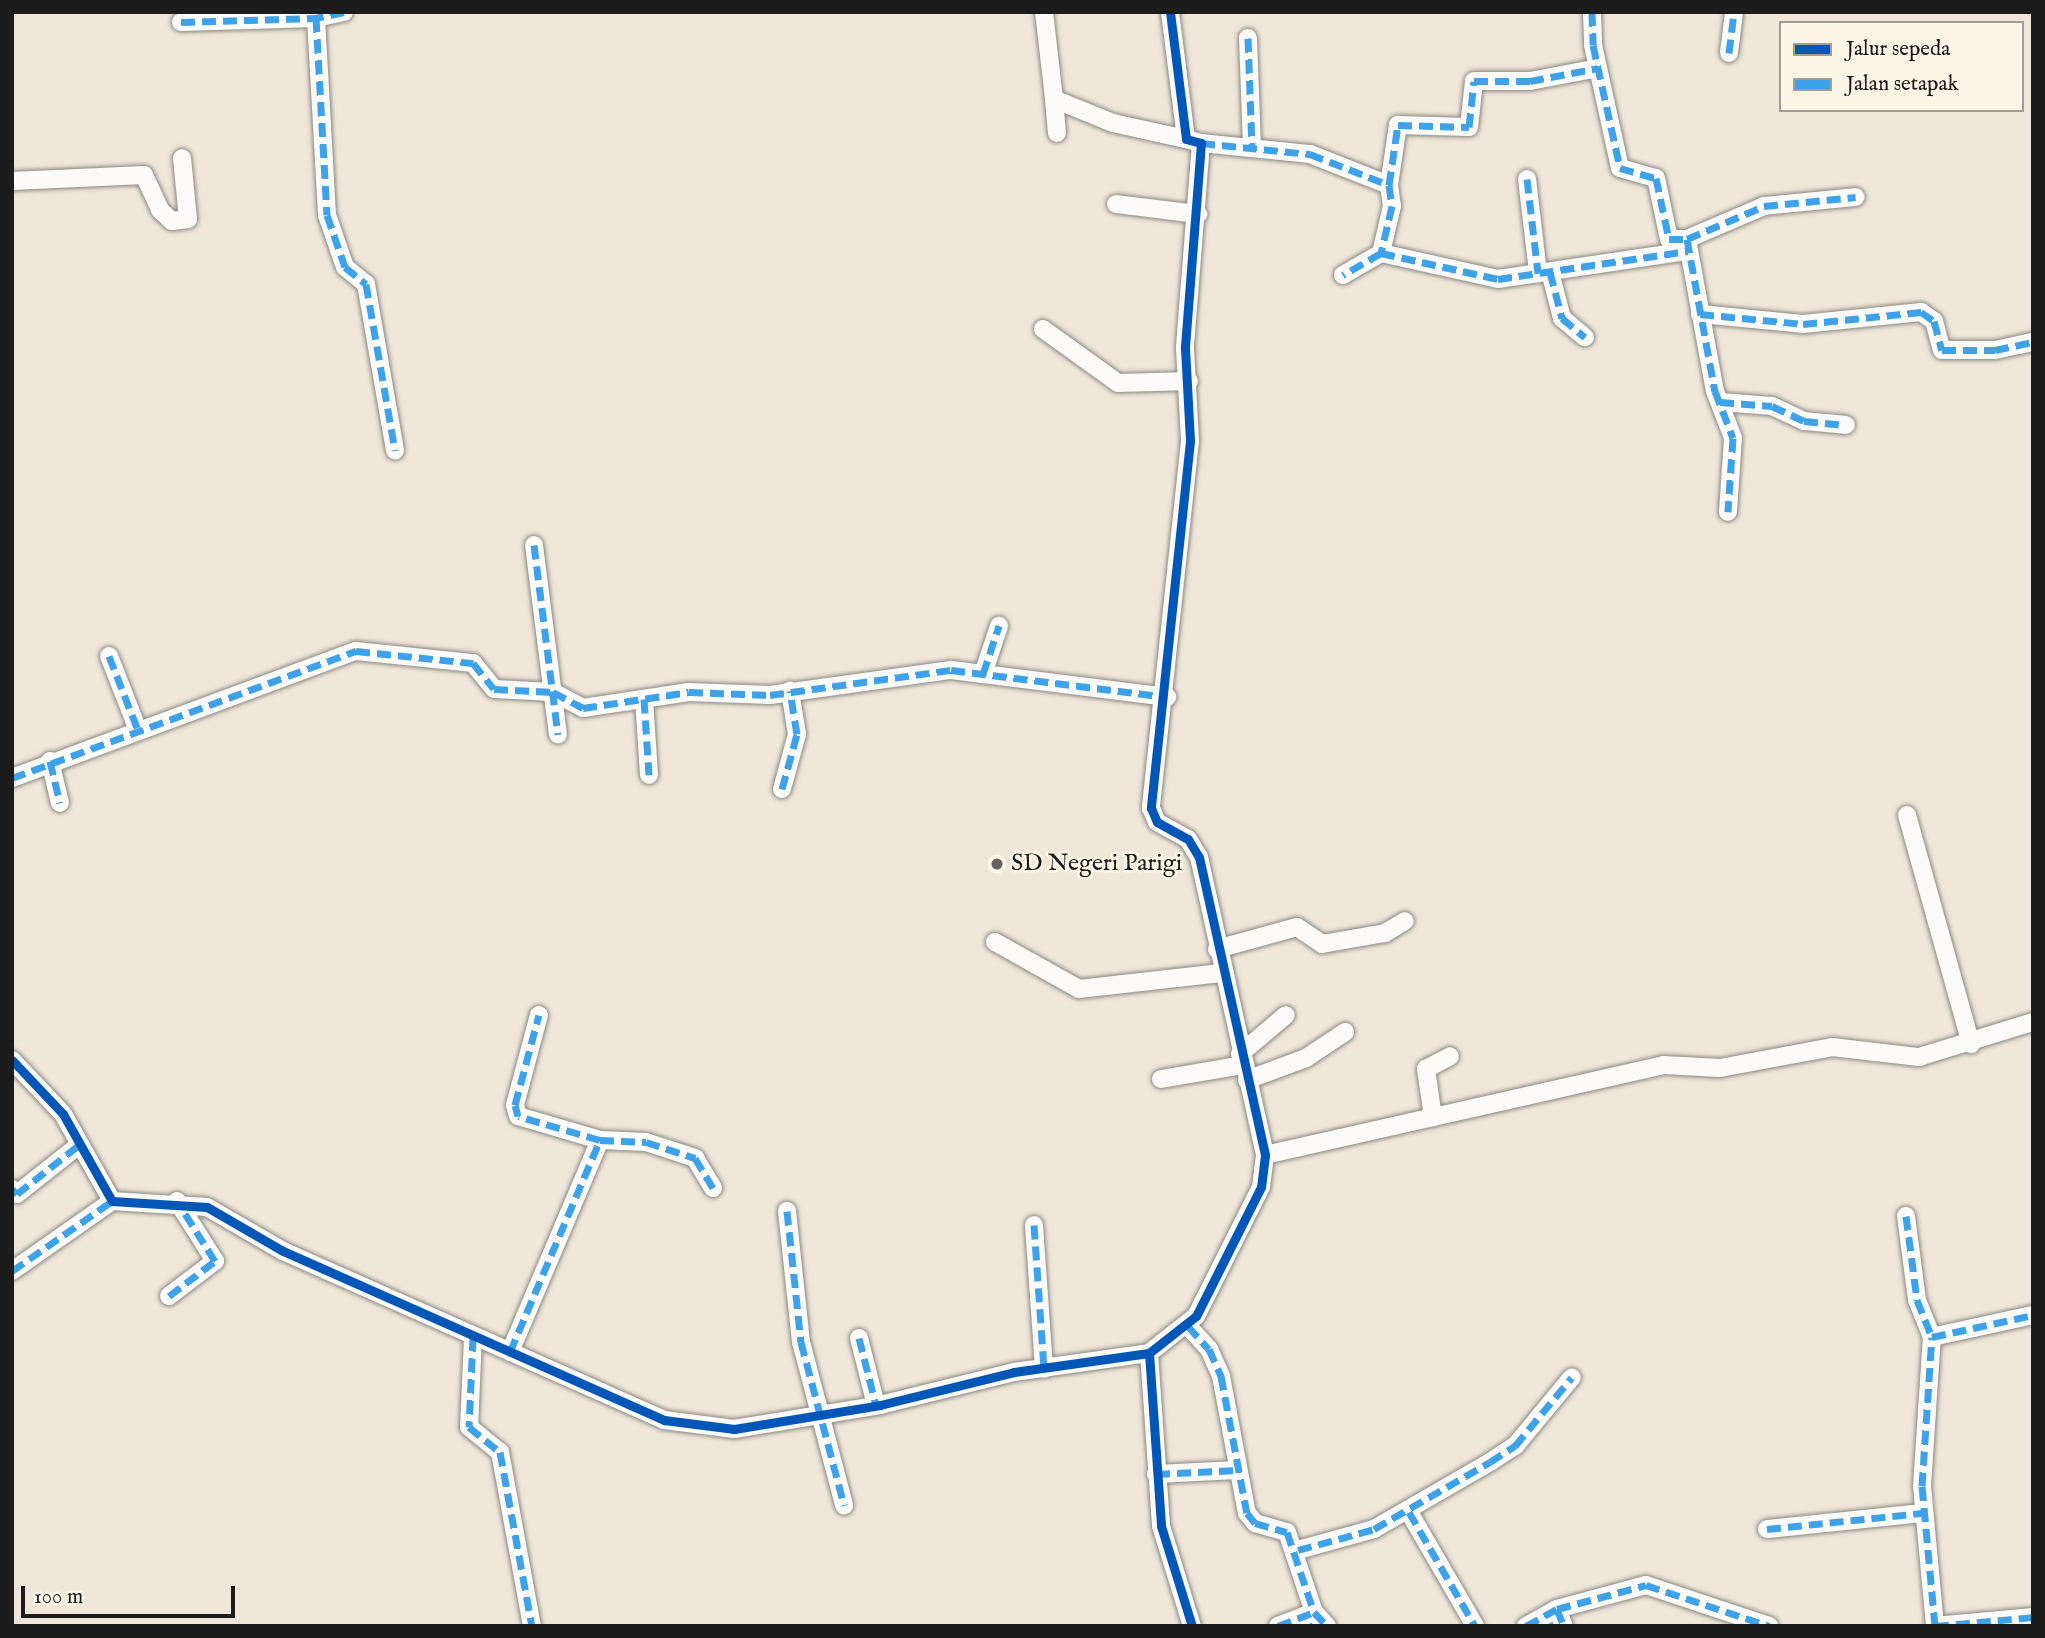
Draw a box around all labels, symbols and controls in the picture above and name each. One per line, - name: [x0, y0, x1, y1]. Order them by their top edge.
- legend: [1779, 21, 2024, 112]
- text: Jalur sepeda: [1846, 36, 1950, 63]
- text: Jalan setapak: [1846, 71, 1959, 98]
- place label: SD Negeri Parigi: [1011, 850, 1182, 878]
- marker: SD Negeri Parigi: [989, 856, 1005, 872]
- scale bar: [24, 1572, 238, 1616]
- text: 100 m: [34, 1584, 83, 1611]

